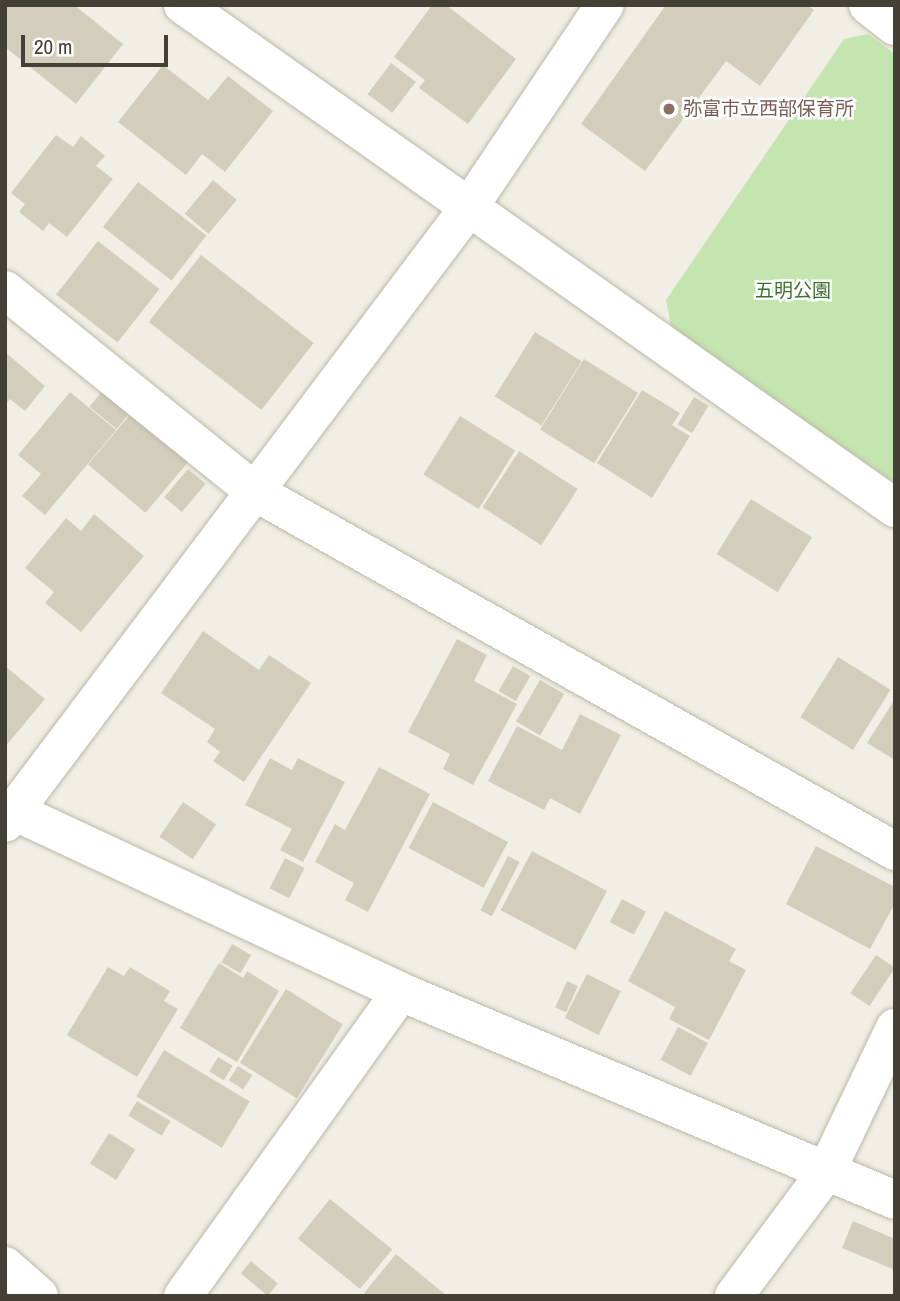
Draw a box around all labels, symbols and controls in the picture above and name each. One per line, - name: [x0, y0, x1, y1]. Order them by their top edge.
- scale bar: [24, 21, 172, 65]
- text: 20 m: [34, 32, 72, 61]
- place label: 弥富市立西部保育所: [683, 98, 854, 120]
- marker: 弥富市立西部保育所: [661, 101, 677, 117]
- park label: 五明公園: [755, 280, 831, 302]

